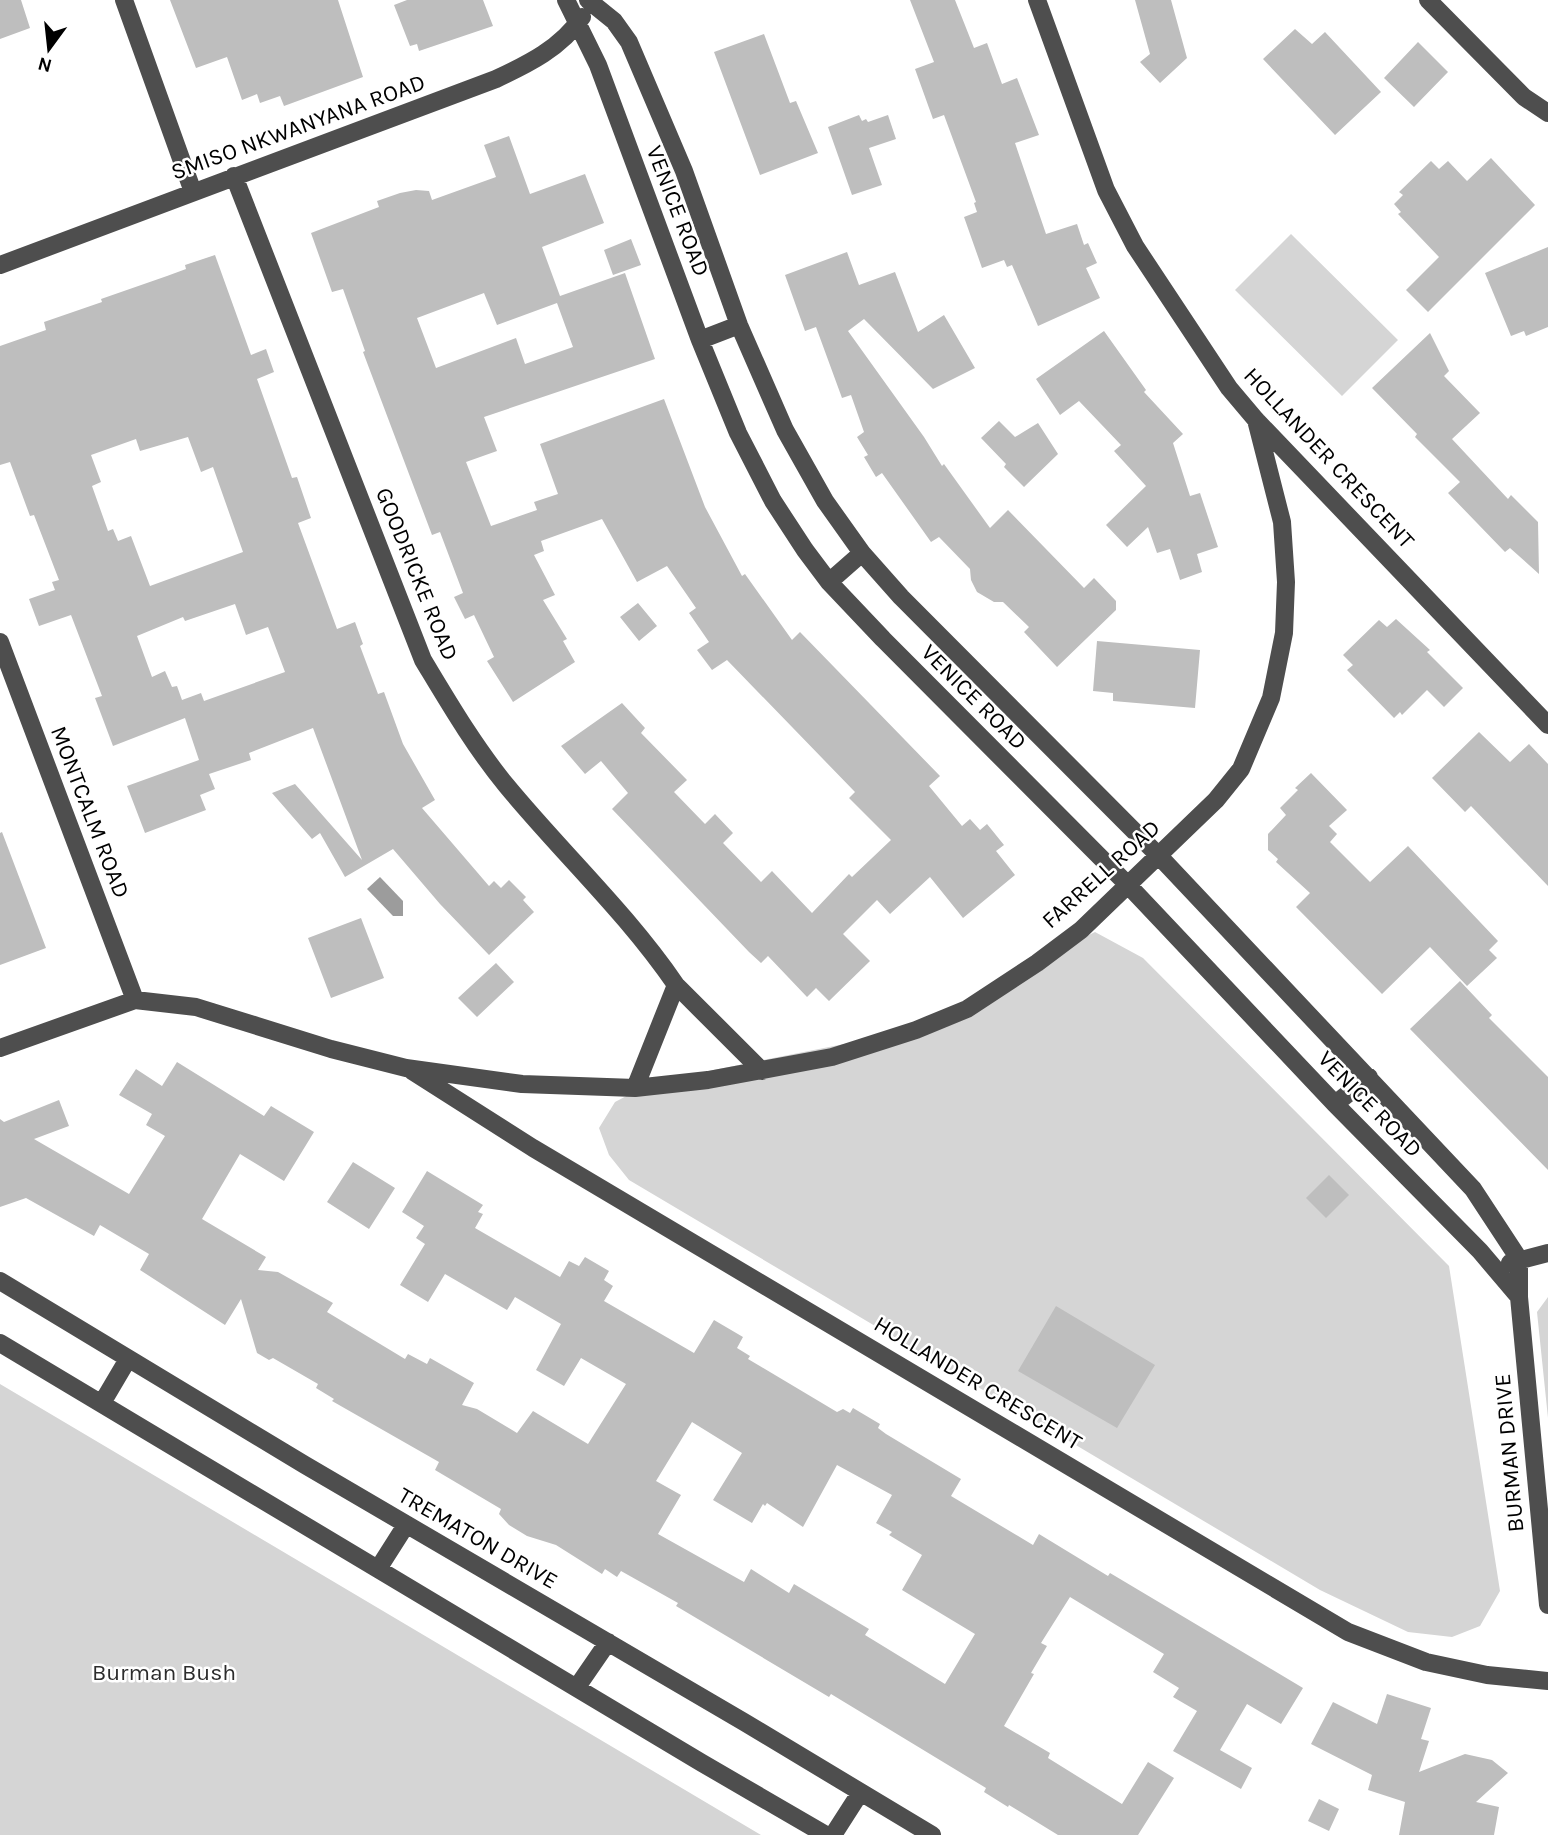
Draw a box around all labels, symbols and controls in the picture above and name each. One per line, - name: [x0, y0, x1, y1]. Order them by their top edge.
- north arrow: [14, 14, 84, 84]
- text: N: [35, 52, 54, 77]
- street label: SMISO NKWANYANA ROAD: [167, 68, 429, 186]
- street label: VENICE ROAD: [641, 142, 715, 280]
- street label: HOLLANDER CRESCENT: [1238, 362, 1420, 554]
- street label: GOODRICKE ROAD: [370, 484, 464, 664]
- street label: VENICE ROAD: [916, 639, 1032, 755]
- street label: MONTCALM ROAD: [45, 722, 135, 902]
- street label: FARRELL ROAD: [1036, 814, 1166, 934]
- street label: VENICE ROAD: [1312, 1045, 1428, 1163]
- street label: HOLLANDER CRESCENT: [869, 1310, 1087, 1456]
- street label: BURMAN DRIVE: [1489, 1373, 1529, 1533]
- street label: TREMATON DRIVE: [394, 1481, 562, 1595]
- park label: Burman Bush: [92, 1659, 236, 1686]

